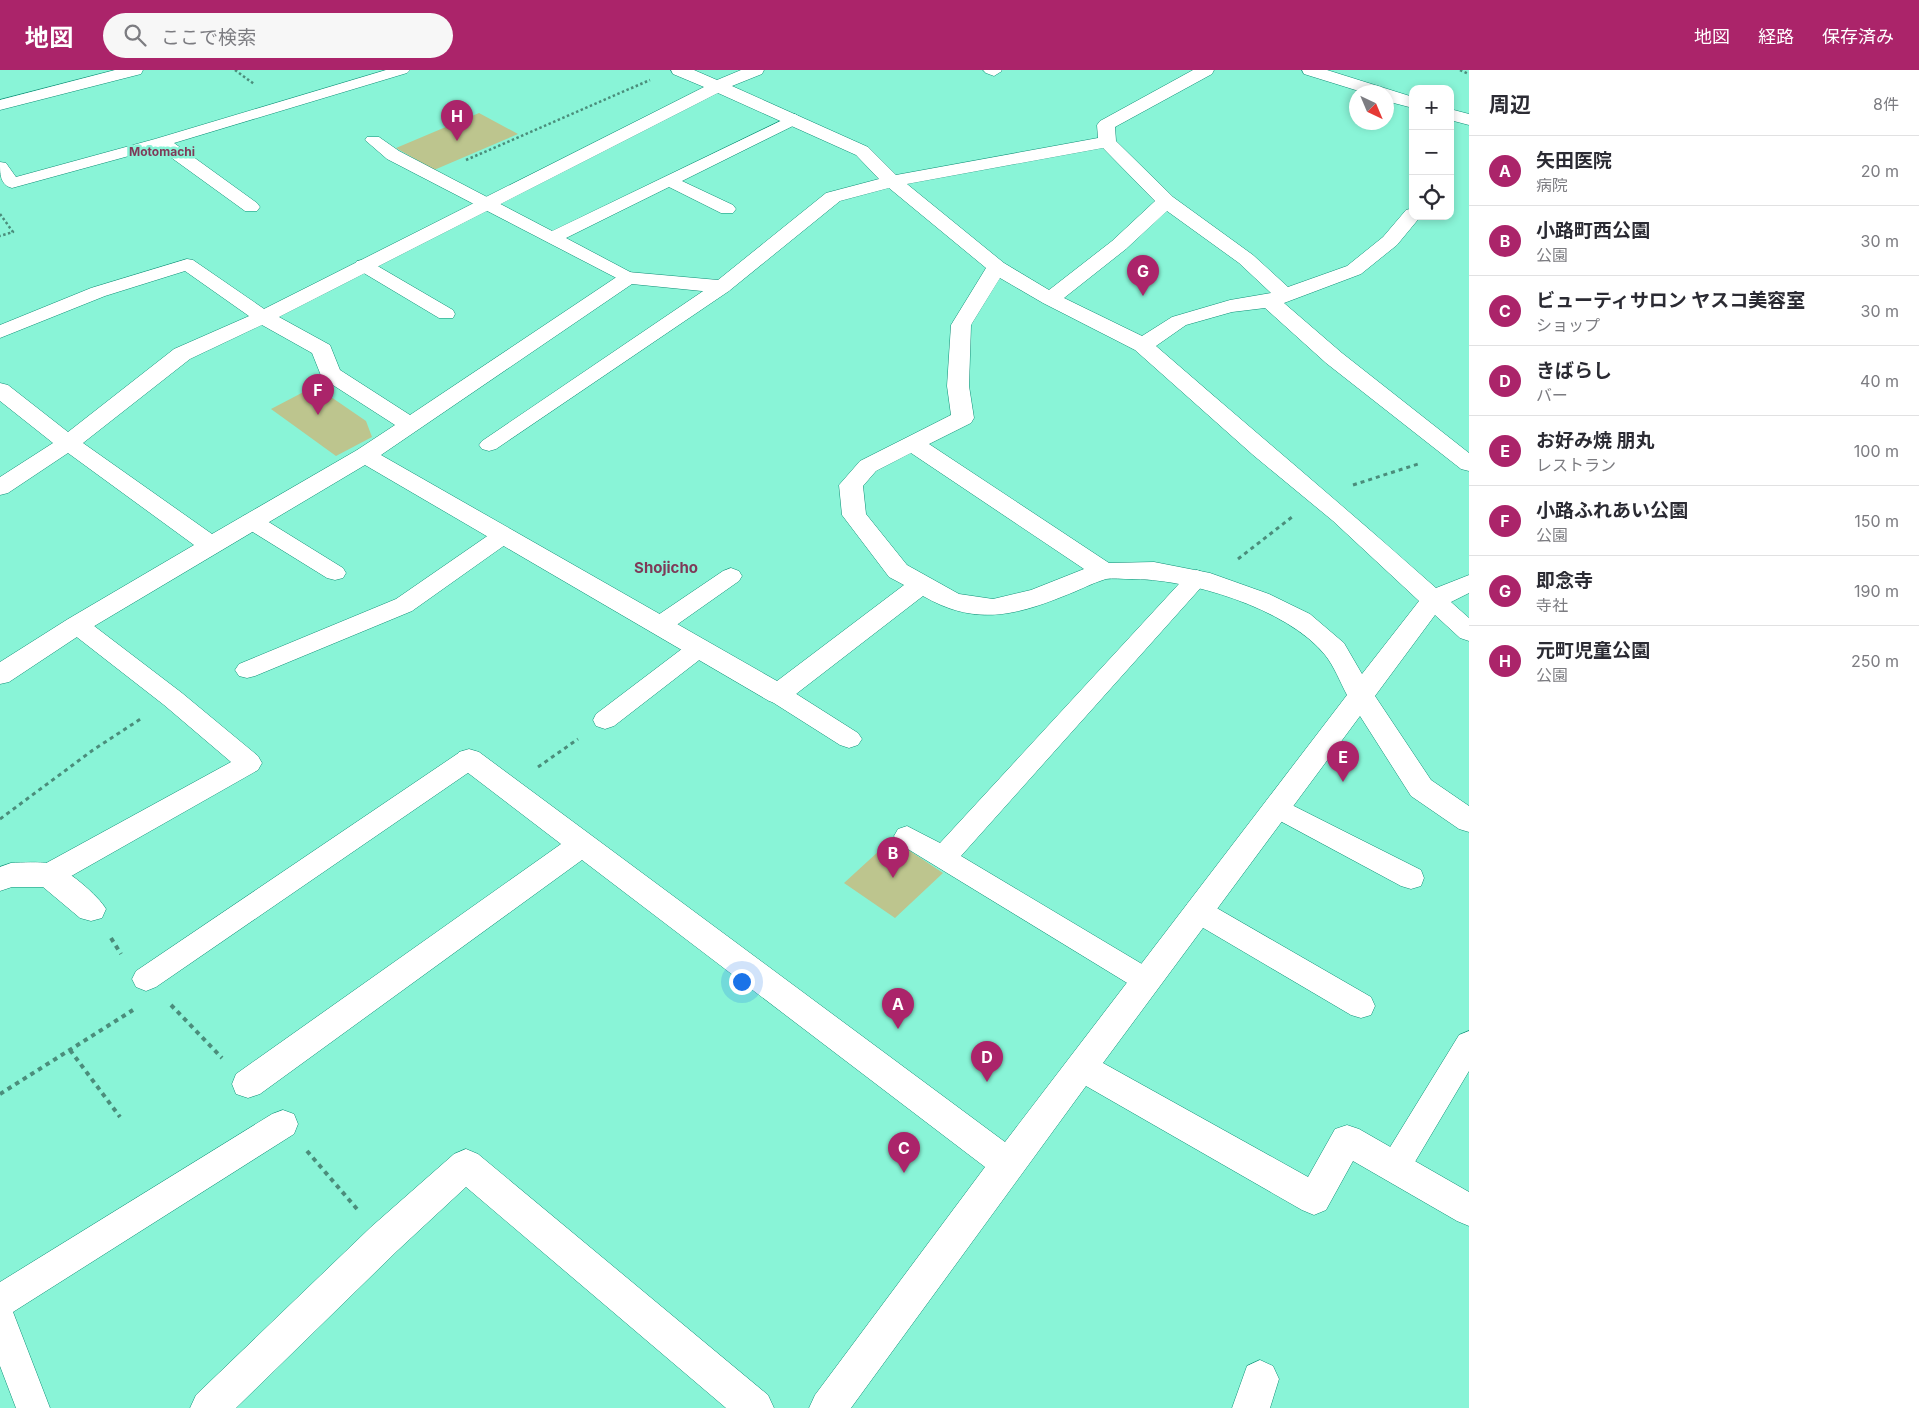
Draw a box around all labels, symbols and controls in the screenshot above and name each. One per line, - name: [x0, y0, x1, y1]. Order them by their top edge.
- search box: [103, 13, 453, 58]
- icon: search: [121, 21, 149, 49]
- text: 地図: [25, 23, 73, 52]
- text: ここで検索: [161, 26, 256, 49]
- text: 地図: [1694, 26, 1730, 47]
- text: 経路: [1758, 26, 1794, 47]
- text: 保存済み: [1822, 26, 1894, 47]
- north arrow: [1349, 85, 1394, 130]
- map controls: [1409, 85, 1454, 220]
- button: +: [1409, 85, 1454, 130]
- text: 周辺: [1489, 92, 1531, 117]
- text: 8件: [1873, 94, 1899, 114]
- pin: H: [441, 100, 473, 141]
- button: −: [1409, 130, 1454, 175]
- district label: Motomachi: [129, 144, 195, 159]
- text: 矢田医院: [1536, 149, 1612, 172]
- text: A: [1499, 161, 1511, 181]
- text: 20 m: [1861, 161, 1899, 181]
- button: locate: [1409, 175, 1454, 220]
- text: 病院: [1536, 175, 1568, 195]
- text: 小路町西公園: [1536, 219, 1650, 242]
- text: B: [1500, 231, 1510, 251]
- text: 30 m: [1861, 231, 1899, 251]
- text: 公園: [1536, 245, 1568, 265]
- pin: G: [1127, 255, 1159, 296]
- text: ビューティサロン ヤスコ美容室: [1536, 289, 1805, 312]
- text: C: [1499, 301, 1511, 321]
- text: 30 m: [1861, 301, 1899, 321]
- text: ショップ: [1536, 315, 1600, 335]
- text: きばらし: [1536, 359, 1612, 382]
- text: D: [1499, 371, 1511, 391]
- text: 40 m: [1860, 371, 1899, 391]
- pin: F: [302, 374, 334, 415]
- text: バー: [1536, 385, 1568, 405]
- text: お好み焼 朋丸: [1536, 429, 1655, 452]
- text: E: [1500, 441, 1510, 461]
- text: 100 m: [1854, 441, 1899, 461]
- text: レストラン: [1536, 455, 1616, 475]
- text: 小路ふれあい公園: [1536, 499, 1688, 522]
- text: F: [1500, 511, 1510, 531]
- text: 150 m: [1854, 511, 1899, 531]
- text: 公園: [1536, 525, 1568, 545]
- district label: Shojicho: [634, 558, 698, 577]
- text: 即念寺: [1536, 569, 1593, 592]
- text: G: [1499, 581, 1511, 601]
- text: 190 m: [1854, 581, 1899, 601]
- text: 寺社: [1536, 595, 1568, 615]
- text: 元町児童公園: [1536, 639, 1650, 662]
- text: H: [1499, 651, 1511, 671]
- text: 250 m: [1851, 651, 1899, 671]
- text: 公園: [1536, 665, 1568, 685]
- pin: E: [1327, 741, 1359, 782]
- pin: B: [877, 837, 909, 878]
- your location: [729, 969, 755, 995]
- pin: A: [882, 988, 914, 1029]
- pin: D: [971, 1041, 1003, 1082]
- pin: C: [888, 1132, 920, 1173]

